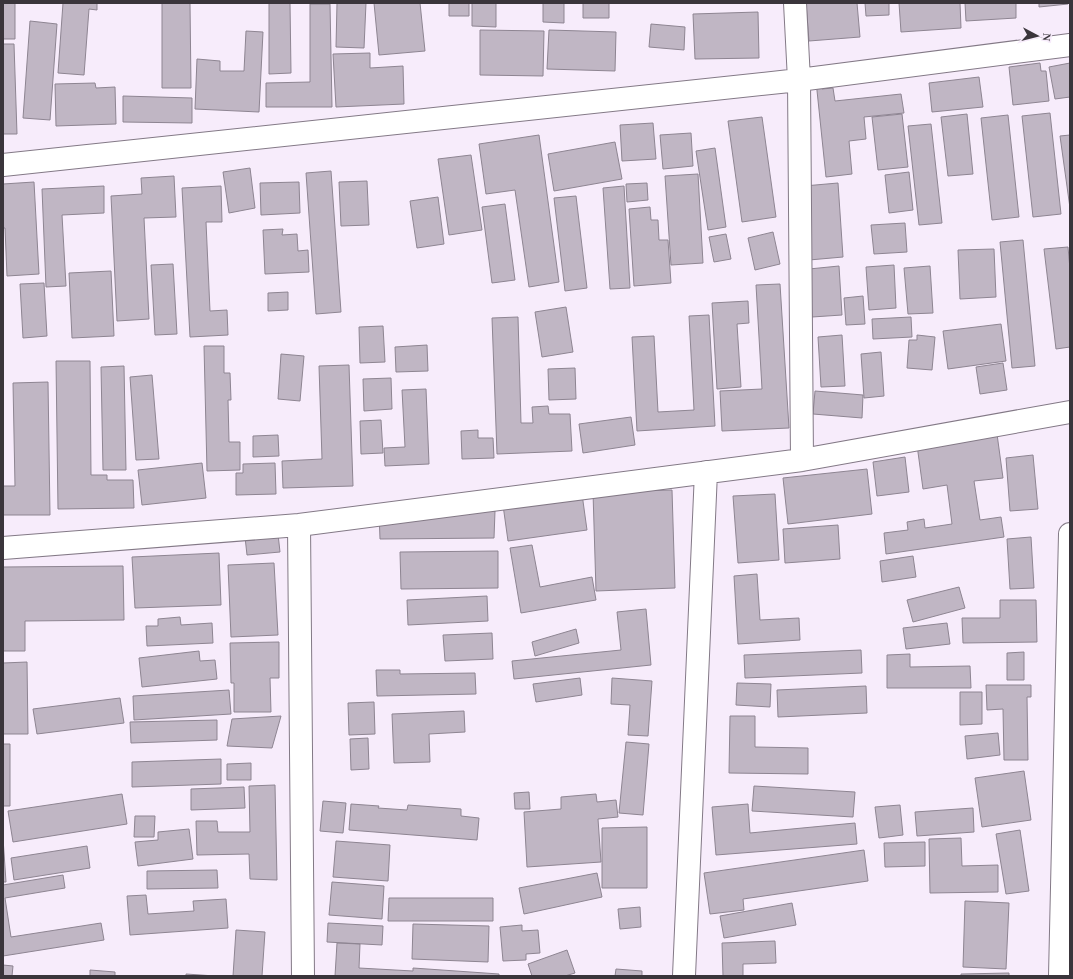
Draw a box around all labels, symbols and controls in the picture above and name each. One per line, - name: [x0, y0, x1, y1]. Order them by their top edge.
- north arrow: [1017, 16, 1057, 56]
- text: N: [1040, 33, 1053, 42]

